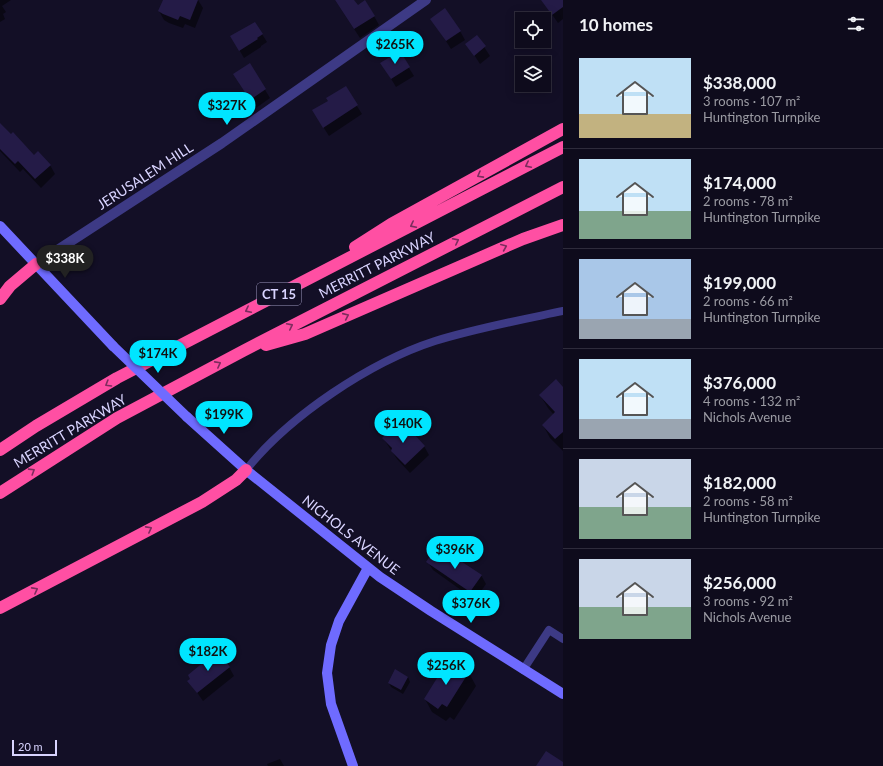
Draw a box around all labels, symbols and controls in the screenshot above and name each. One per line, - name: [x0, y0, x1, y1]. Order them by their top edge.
- map controls: [515, 12, 551, 92]
- button: locate: [515, 12, 551, 48]
- icon: filters: [845, 13, 867, 35]
- text: 10 homes: [579, 14, 653, 35]
- pin: $265K: [367, 31, 423, 65]
- text: $265K: [375, 36, 415, 52]
- button: layers: [515, 56, 551, 92]
- text: $338,000: [703, 72, 776, 93]
- icon: home: [611, 74, 659, 122]
- pin: $327K: [199, 92, 255, 126]
- text: 3 rooms · 107 m²: [703, 93, 800, 109]
- text: $327K: [207, 97, 247, 113]
- text: Huntington Turnpike: [703, 109, 821, 125]
- street label: JERUSALEM HILL: [94, 138, 196, 213]
- one-way arrow: [525, 160, 533, 168]
- one-way arrow: [477, 170, 484, 178]
- text: $174,000: [703, 172, 776, 193]
- icon: home: [611, 175, 659, 223]
- text: 2 rooms · 78 m²: [703, 193, 793, 209]
- text: Huntington Turnpike: [703, 209, 821, 225]
- one-way arrow: [410, 220, 417, 228]
- street label: MERRITT PARKWAY: [316, 228, 438, 301]
- one-way arrow: [451, 239, 459, 246]
- one-way arrow: [500, 244, 507, 252]
- pin: $338K: [37, 245, 93, 279]
- text: $338K: [45, 250, 85, 266]
- text: $199,000: [703, 272, 776, 293]
- icon: home: [611, 275, 659, 323]
- road number: CT 15: [257, 283, 301, 305]
- text: 2 rooms · 66 m²: [703, 293, 793, 309]
- one-way arrow: [244, 306, 252, 313]
- text: Huntington Turnpike: [703, 309, 821, 325]
- one-way arrow: [342, 313, 349, 321]
- one-way arrow: [286, 324, 294, 331]
- pin: $174K: [130, 340, 186, 374]
- text: $174K: [138, 345, 178, 361]
- one-way arrow: [214, 362, 221, 369]
- text: $376,000: [703, 372, 776, 393]
- icon: home: [611, 375, 659, 423]
- one-way arrow: [105, 379, 112, 386]
- street label: MERRITT PARKWAY: [10, 390, 129, 471]
- text: 4 rooms · 132 m²: [703, 393, 800, 409]
- pin: $199K: [196, 401, 252, 435]
- text: $199K: [204, 406, 244, 422]
- text: Nichols Avenue: [703, 409, 791, 425]
- pin: $140K: [375, 410, 431, 444]
- text: $140K: [383, 415, 423, 431]
- one-way arrow: [28, 468, 35, 476]
- text: $182,000: [703, 472, 776, 493]
- icon: home: [611, 475, 659, 523]
- street label: NICHOLS AVENUE: [299, 491, 403, 578]
- text: 2 rooms · 58 m²: [703, 493, 793, 509]
- text: Huntington Turnpike: [703, 509, 821, 525]
- one-way arrow: [145, 527, 153, 534]
- pin: $396K: [427, 536, 483, 570]
- text: $396K: [435, 541, 475, 557]
- text: $256,000: [703, 572, 776, 593]
- icon: home: [611, 575, 659, 623]
- one-way arrow: [30, 587, 38, 595]
- pin: $376K: [443, 590, 499, 624]
- text: 3 rooms · 92 m²: [703, 593, 793, 609]
- text: $376K: [451, 595, 491, 611]
- text: Nichols Avenue: [703, 609, 791, 625]
- pin: $182K: [180, 638, 236, 672]
- text: $182K: [188, 643, 228, 659]
- pin: $256K: [418, 652, 474, 686]
- text: $256K: [426, 657, 466, 673]
- scale bar: [12, 738, 57, 757]
- text: 20 m: [18, 740, 43, 753]

